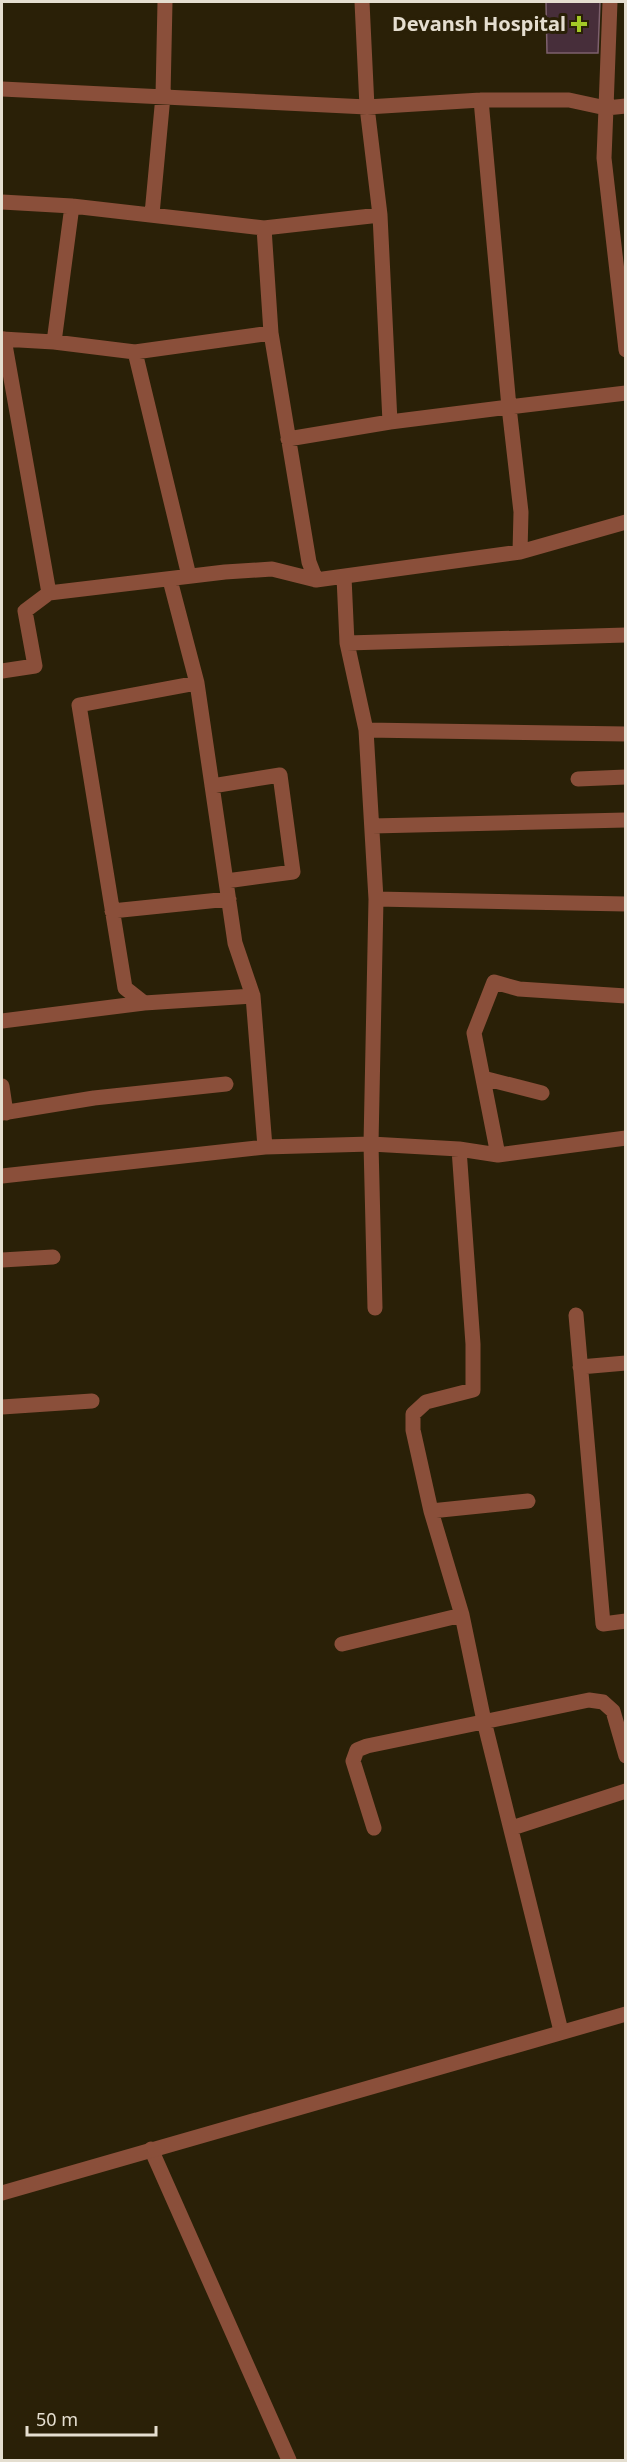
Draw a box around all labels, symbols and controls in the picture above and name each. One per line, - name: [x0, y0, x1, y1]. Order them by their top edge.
- place label: Devansh Hospital: [392, 10, 566, 37]
- marker: Devansh Hospital: [570, 15, 588, 33]
- scale bar: [27, 2399, 156, 2437]
- text: 50 m: [36, 2407, 78, 2431]

